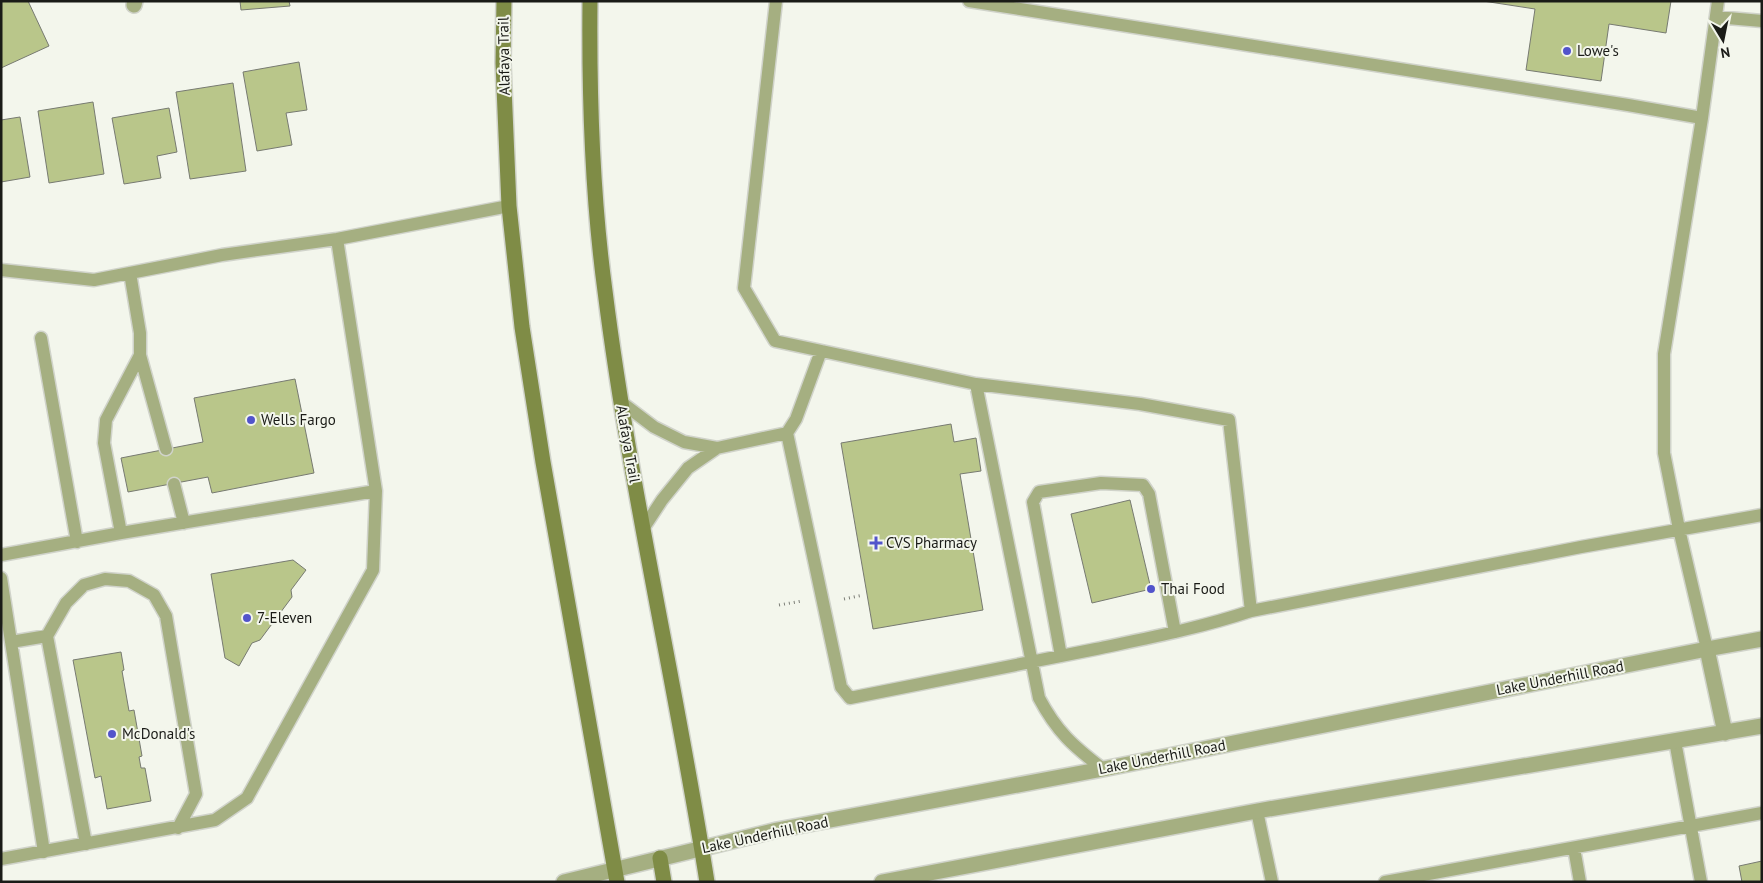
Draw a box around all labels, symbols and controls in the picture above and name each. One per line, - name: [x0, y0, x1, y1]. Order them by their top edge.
- north arrow: [1698, 15, 1748, 65]
- street label: Alafaya Trail: [493, 16, 514, 95]
- place label: Lowe's: [1577, 41, 1619, 60]
- text: N: [1719, 43, 1731, 62]
- marker: Lowe's: [1561, 45, 1573, 57]
- street label: Alafaya Trail: [612, 404, 645, 485]
- place label: Wells Fargo: [261, 410, 336, 429]
- marker: Wells Fargo: [245, 414, 257, 426]
- place label: CVS Pharmacy: [886, 533, 977, 552]
- marker: CVS Pharmacy: [870, 537, 882, 549]
- place label: Thai Food: [1161, 579, 1225, 598]
- marker: Thai Food: [1145, 583, 1157, 595]
- place label: 7-Eleven: [257, 608, 312, 627]
- marker: 7-Eleven: [241, 612, 253, 624]
- street label: Lake Underhill Road: [1495, 656, 1625, 699]
- place label: McDonald's: [122, 724, 195, 743]
- marker: McDonald's: [106, 728, 118, 740]
- street label: Lake Underhill Road: [1097, 735, 1227, 778]
- street label: Lake Underhill Road: [700, 812, 830, 857]

